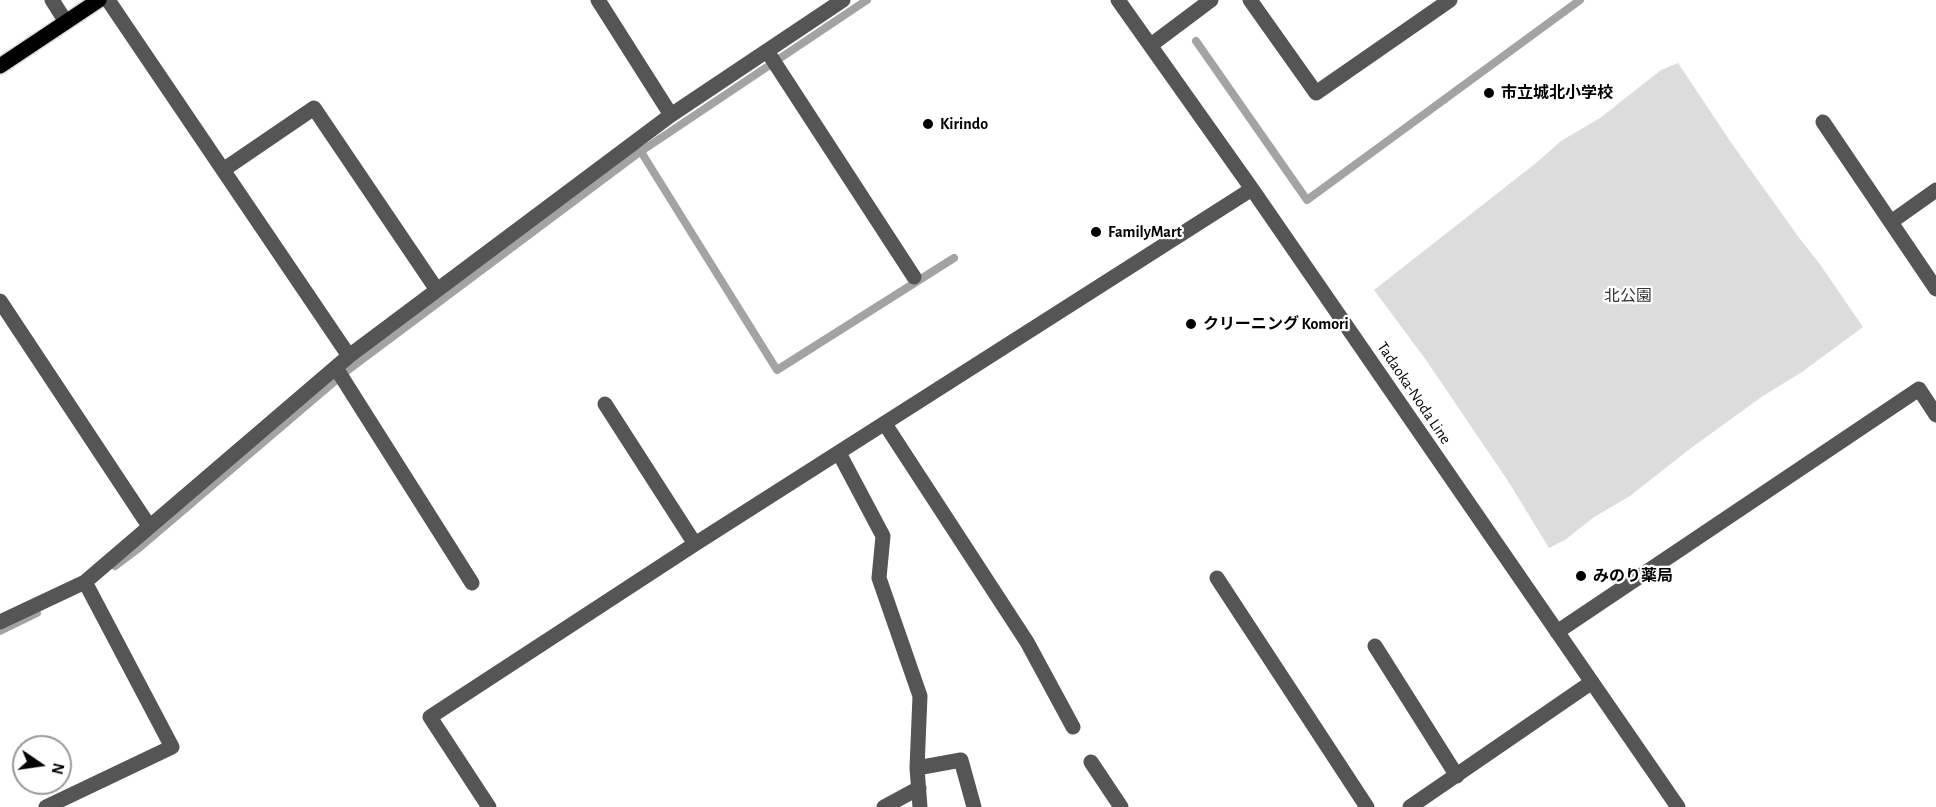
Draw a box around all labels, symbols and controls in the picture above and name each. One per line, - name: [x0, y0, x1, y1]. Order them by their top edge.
- place label: 市立城北小学校: [1501, 83, 1613, 103]
- marker: 市立城北小学校: [1482, 86, 1496, 100]
- place label: Kirindo: [940, 114, 988, 134]
- marker: Kirindo: [921, 117, 935, 131]
- place label: FamilyMart: [1108, 222, 1182, 242]
- marker: FamilyMart: [1089, 225, 1103, 239]
- park label: 北公園: [1604, 286, 1652, 306]
- place label: クリーニング Komori: [1203, 314, 1349, 334]
- marker: クリーニング Komori: [1184, 317, 1198, 331]
- street label: Tadaoka-Noda Line: [1373, 338, 1455, 448]
- place label: みのり薬局: [1593, 566, 1673, 586]
- marker: みのり薬局: [1574, 569, 1588, 583]
- north arrow: [12, 735, 72, 795]
- text: N: [49, 761, 67, 776]

